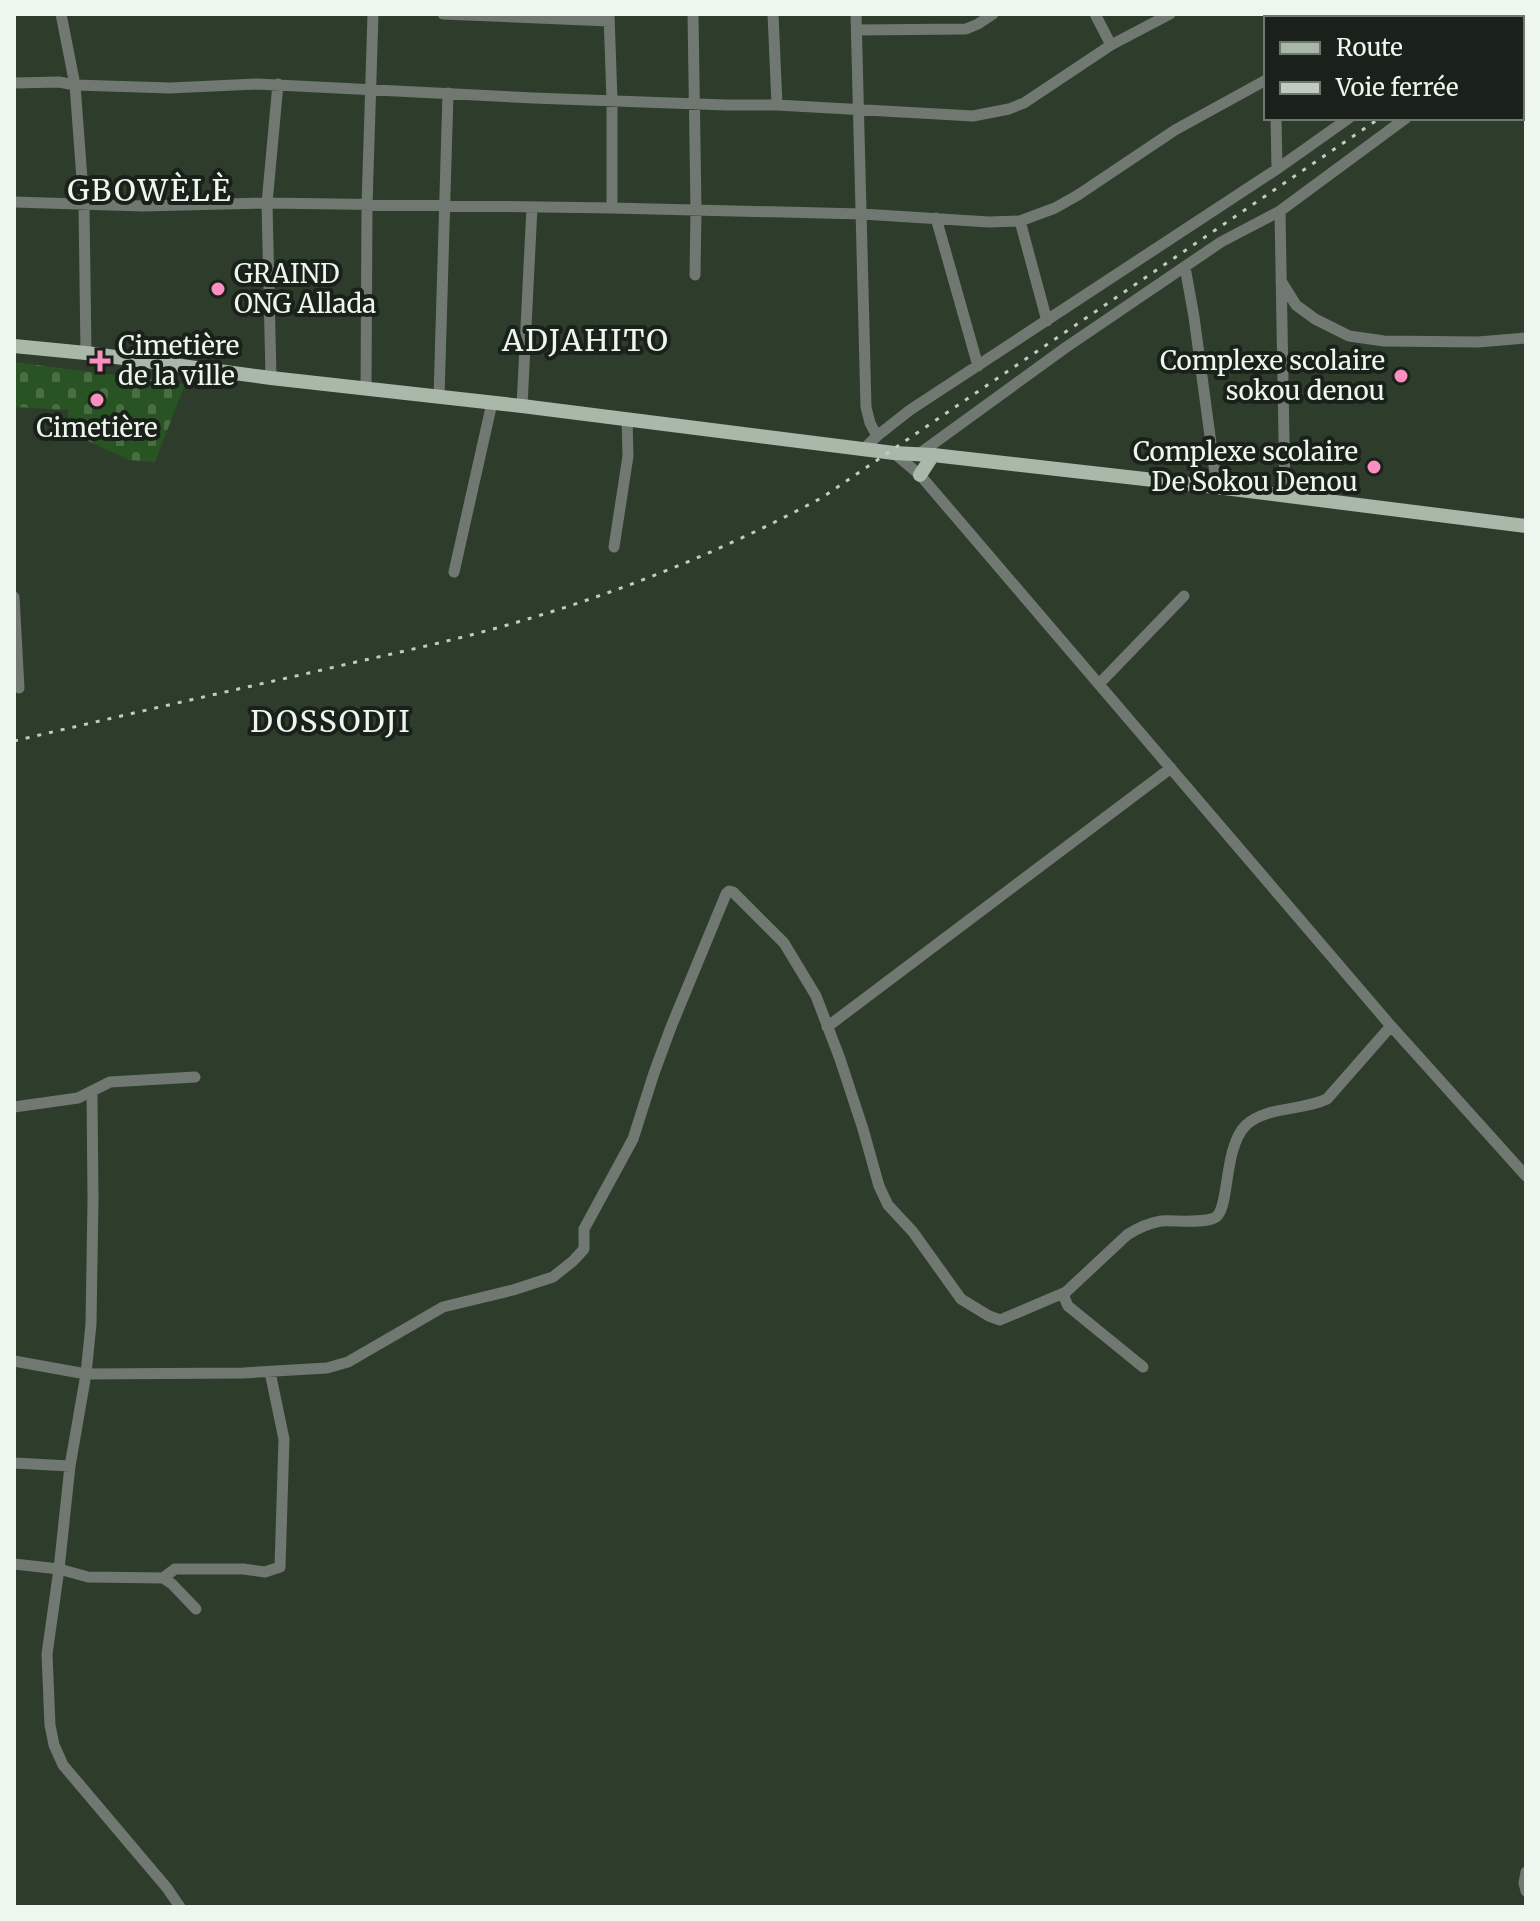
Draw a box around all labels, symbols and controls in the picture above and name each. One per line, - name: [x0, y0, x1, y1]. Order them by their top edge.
- legend: [1264, 16, 1524, 120]
- text: Route: [1336, 32, 1403, 63]
- text: Voie ferrée: [1335, 72, 1458, 103]
- district label: GBOWÈLÈ: [68, 171, 232, 209]
- place label: GRAIND ONG Allada: [234, 257, 376, 320]
- marker: GRAIND ONG Allada: [209, 280, 227, 298]
- district label: ADJAHITO: [501, 321, 670, 359]
- place label: Cimetière de la ville: [118, 329, 239, 392]
- place label: Complexe scolaire sokou denou: [1160, 344, 1385, 407]
- marker: Cimetière de la ville: [89, 350, 111, 372]
- marker: Complexe scolaire sokou denou: [1392, 367, 1410, 385]
- marker: Cimetière: [88, 391, 106, 409]
- place label: Cimetière: [36, 411, 158, 444]
- place label: Complexe scolaire De Sokou Denou: [1133, 435, 1358, 498]
- marker: Complexe scolaire De Sokou Denou: [1365, 458, 1383, 476]
- district label: DOSSODJI: [250, 702, 412, 740]

